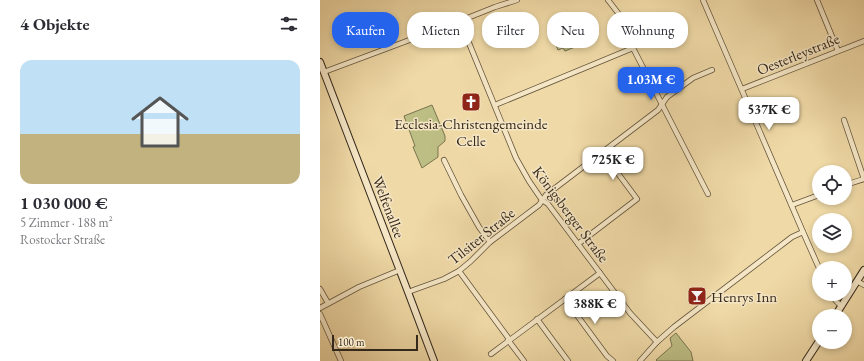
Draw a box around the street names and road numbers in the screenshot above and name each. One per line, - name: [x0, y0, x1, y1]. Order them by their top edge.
- street label: Oesterleystraße: [754, 29, 842, 79]
- street label: Königsberger Straße: [529, 162, 613, 266]
- street label: Welfenallee: [369, 173, 409, 241]
- street label: Tilsiter Straße: [444, 203, 518, 269]

